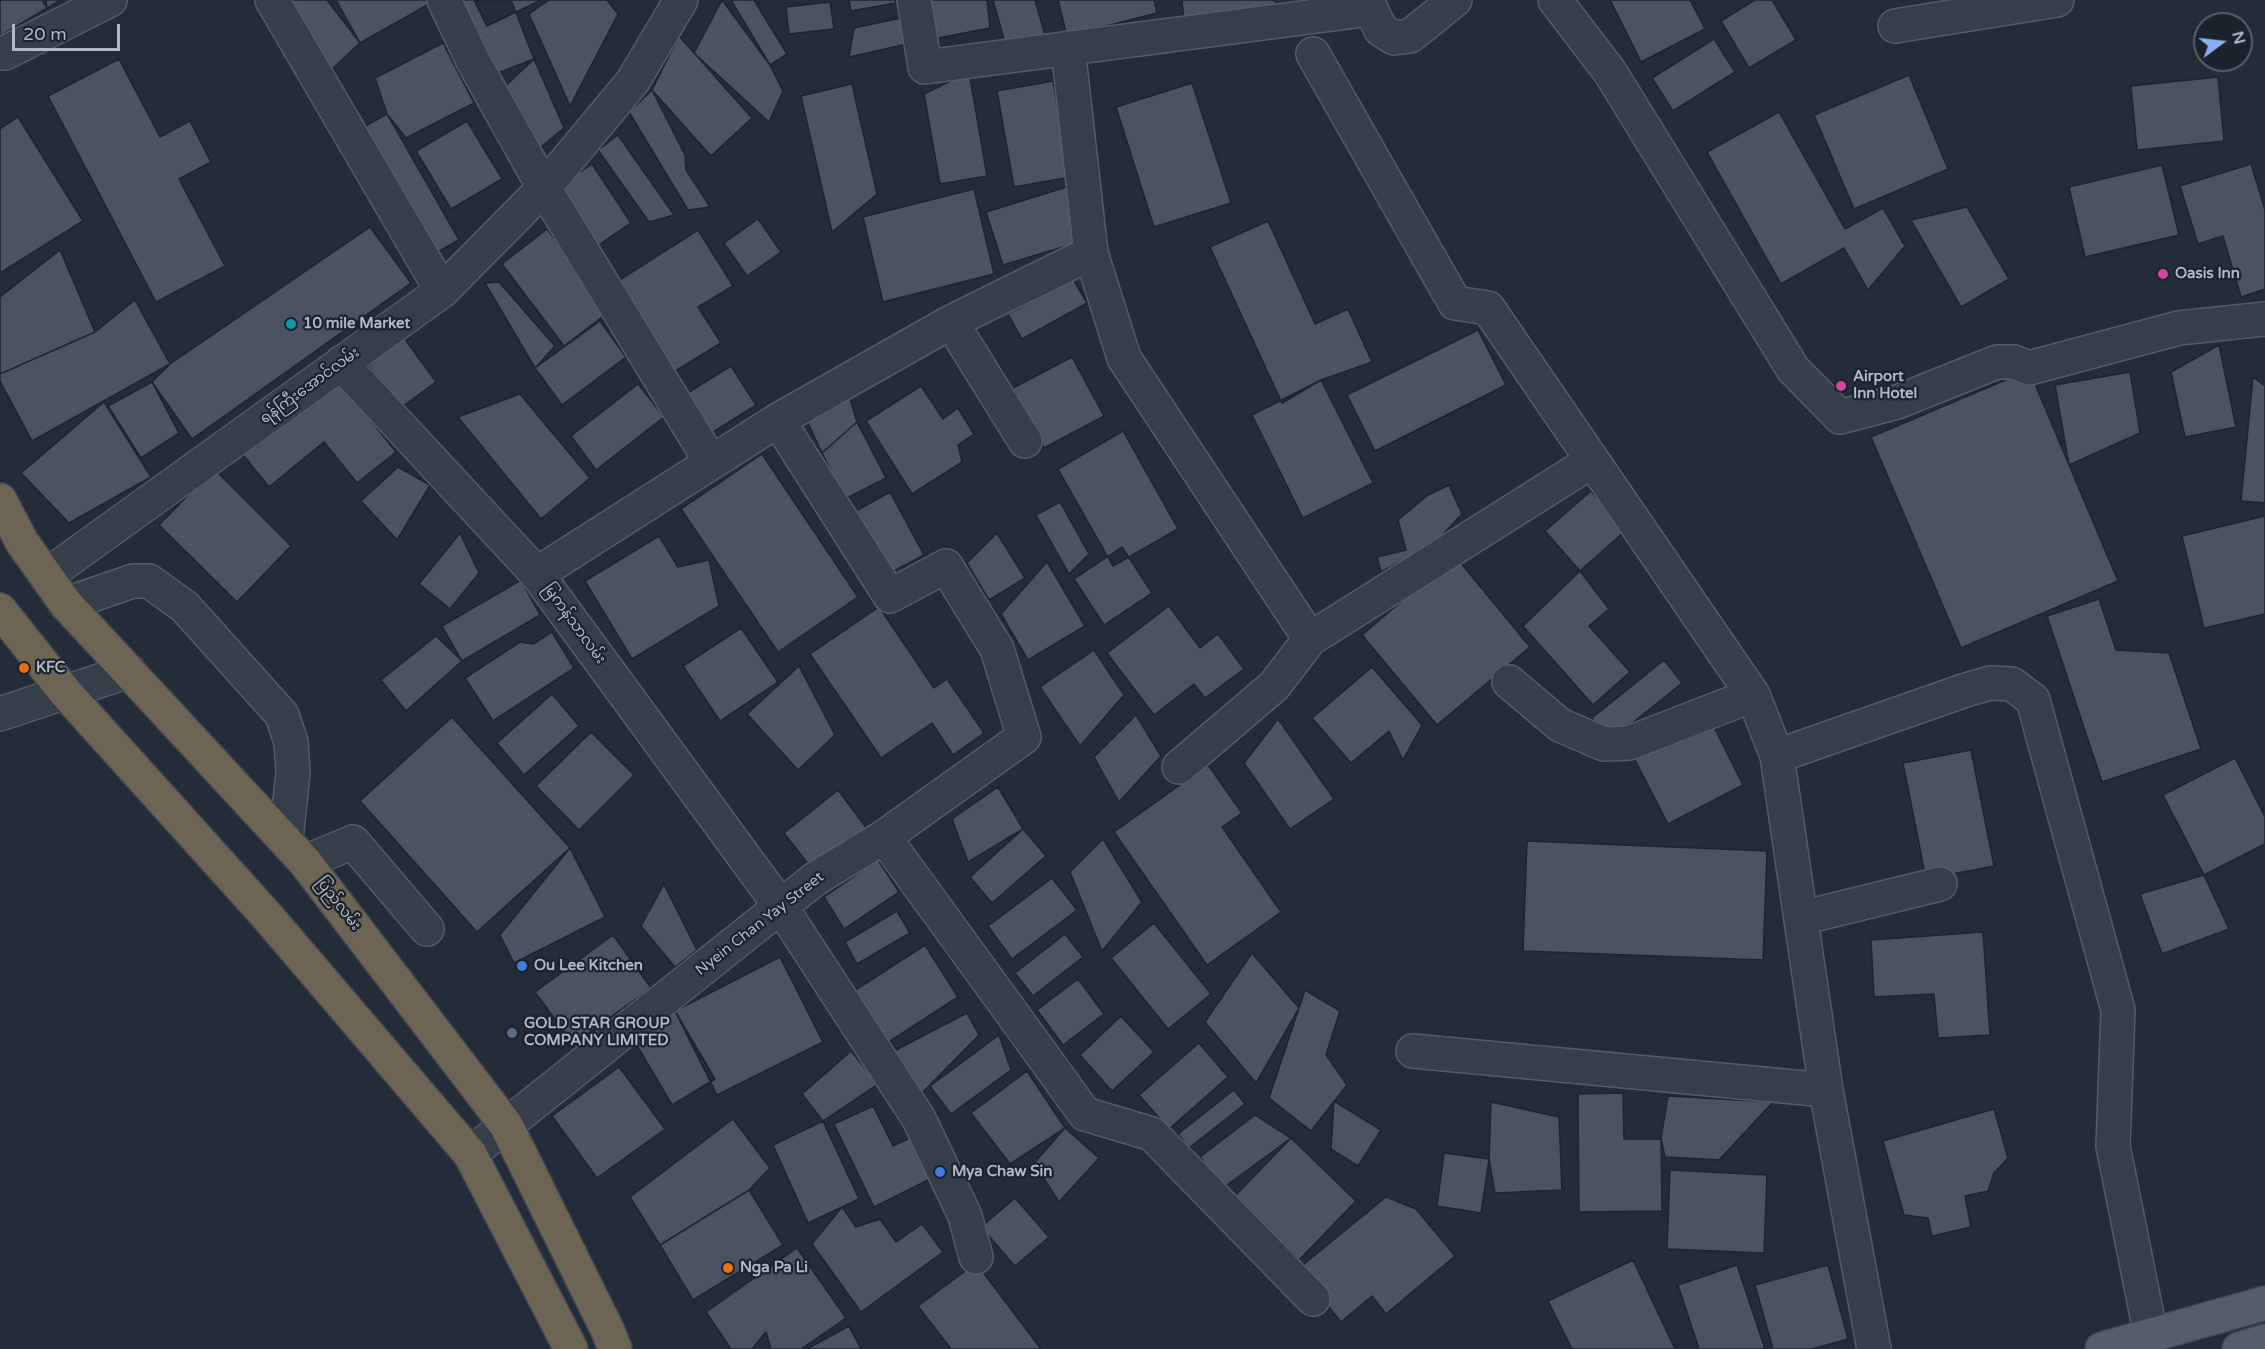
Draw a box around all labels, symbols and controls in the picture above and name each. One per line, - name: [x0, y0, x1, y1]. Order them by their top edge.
- scale bar: [15, 12, 123, 50]
- north arrow: [2193, 12, 2253, 72]
- text: 20 m: [23, 23, 67, 45]
- text: N: [2227, 29, 2250, 47]
- place label: Oasis Inn: [2175, 265, 2240, 283]
- marker: Oasis Inn: [2156, 267, 2170, 281]
- place label: 10 mile Market: [303, 315, 410, 333]
- marker: 10 mile Market: [284, 317, 298, 331]
- street label: ရန်ကြီးအောင်လမ်း: [257, 344, 363, 428]
- place label: Airport Inn Hotel: [1853, 368, 1917, 403]
- marker: Airport Inn Hotel: [1834, 379, 1848, 393]
- street label: မြကန်သာလမ်း: [539, 580, 609, 668]
- place label: KFC: [36, 659, 65, 677]
- marker: KFC: [17, 661, 31, 675]
- street label: Nyein Chan Yay Street: [692, 868, 828, 980]
- street label: ပြည်လမ်း: [312, 874, 364, 934]
- place label: Ou Lee Kitchen: [534, 957, 643, 975]
- marker: Ou Lee Kitchen: [515, 959, 529, 973]
- place label: GOLD STAR GROUP COMPANY LIMITED: [524, 1015, 670, 1050]
- marker: GOLD STAR GROUP COMPANY LIMITED: [505, 1026, 519, 1040]
- place label: Mya Chaw Sin: [952, 1163, 1052, 1181]
- marker: Mya Chaw Sin: [933, 1165, 947, 1179]
- place label: Nga Pa Li: [740, 1259, 808, 1277]
- marker: Nga Pa Li: [721, 1261, 735, 1275]

